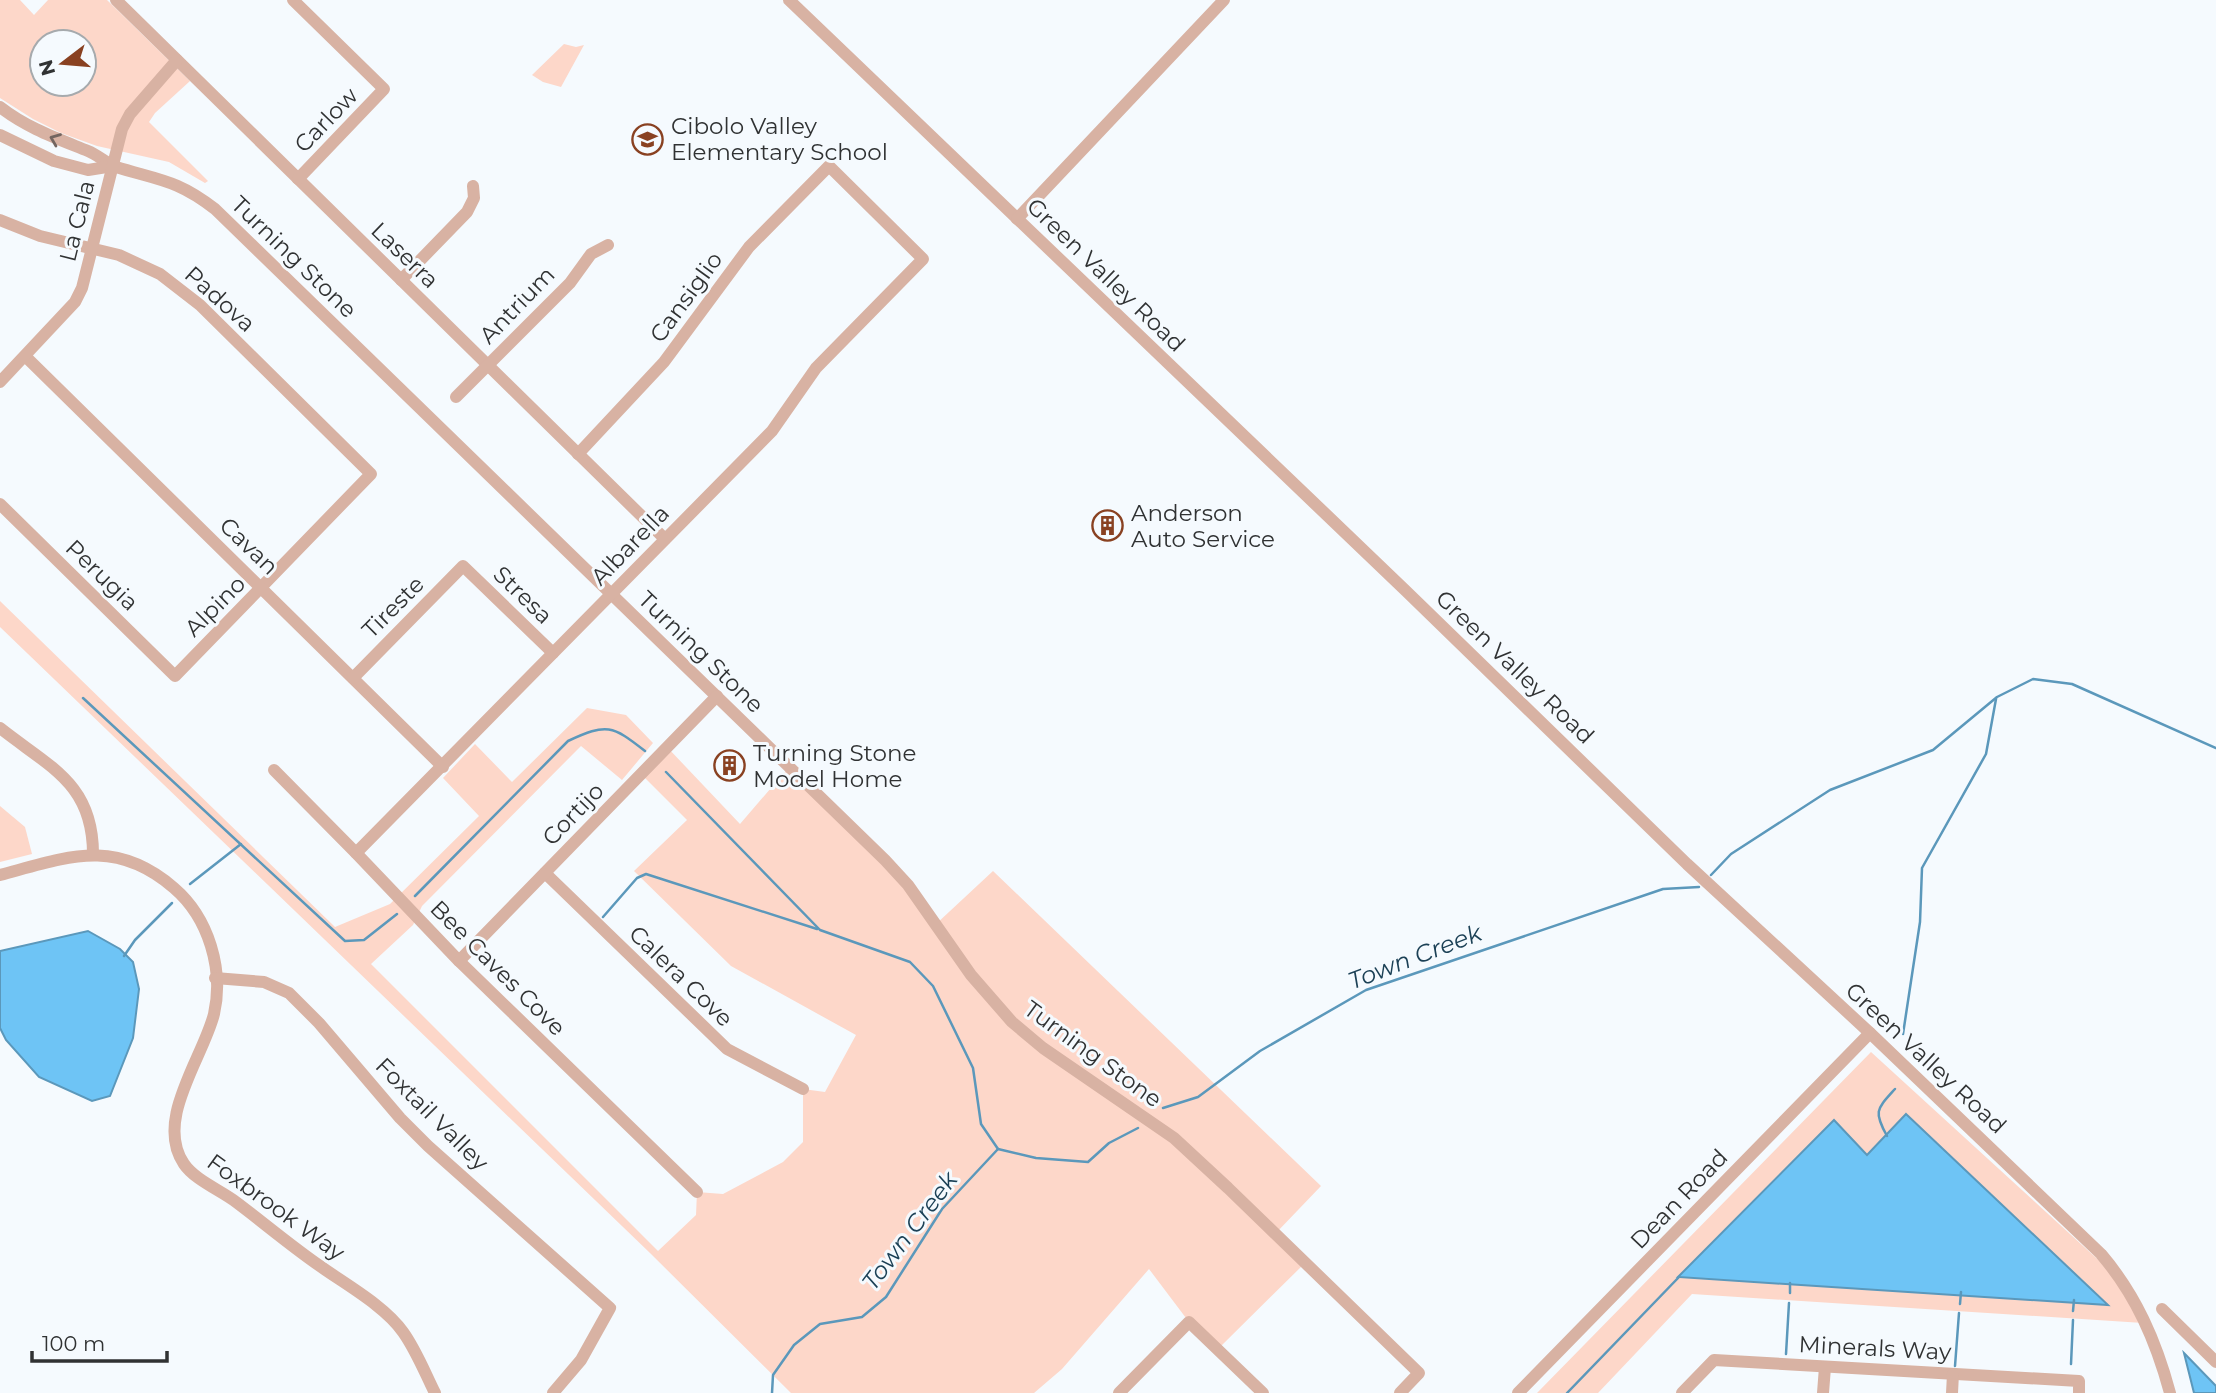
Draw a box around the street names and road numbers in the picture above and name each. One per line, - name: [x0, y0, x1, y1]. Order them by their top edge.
- street label: Carlow: [288, 81, 364, 158]
- street label: La Cala: [53, 178, 101, 264]
- street label: Turning Stone: [226, 190, 362, 324]
- street label: Green Valley Road: [1021, 192, 1191, 358]
- street label: Laserra: [365, 216, 445, 294]
- street label: Cansiglio: [644, 246, 728, 348]
- street label: Padova: [179, 260, 261, 338]
- street label: Antrium: [473, 261, 561, 349]
- street label: Albarella: [585, 499, 675, 591]
- street label: Cavan: [214, 511, 284, 581]
- street label: Perugia: [60, 534, 144, 616]
- street label: Stresa: [488, 560, 558, 630]
- street label: Alpino: [179, 570, 251, 642]
- street label: Tireste: [356, 570, 430, 644]
- street label: Green Valley Road: [1430, 584, 1600, 750]
- street label: Turning Stone: [633, 585, 769, 719]
- street label: Cortijo: [537, 777, 609, 851]
- street label: Bee Caves Cove: [425, 895, 571, 1041]
- street label: Calera Cove: [623, 920, 739, 1032]
- street label: Green Valley Road: [1840, 976, 2012, 1140]
- street label: Turning Stone: [1019, 995, 1167, 1113]
- street label: Foxtail Valley: [370, 1052, 495, 1177]
- street label: Dean Road: [1625, 1143, 1733, 1255]
- street label: Foxbrook Way: [202, 1148, 351, 1267]
- street label: Minerals Way: [1798, 1330, 1953, 1366]

